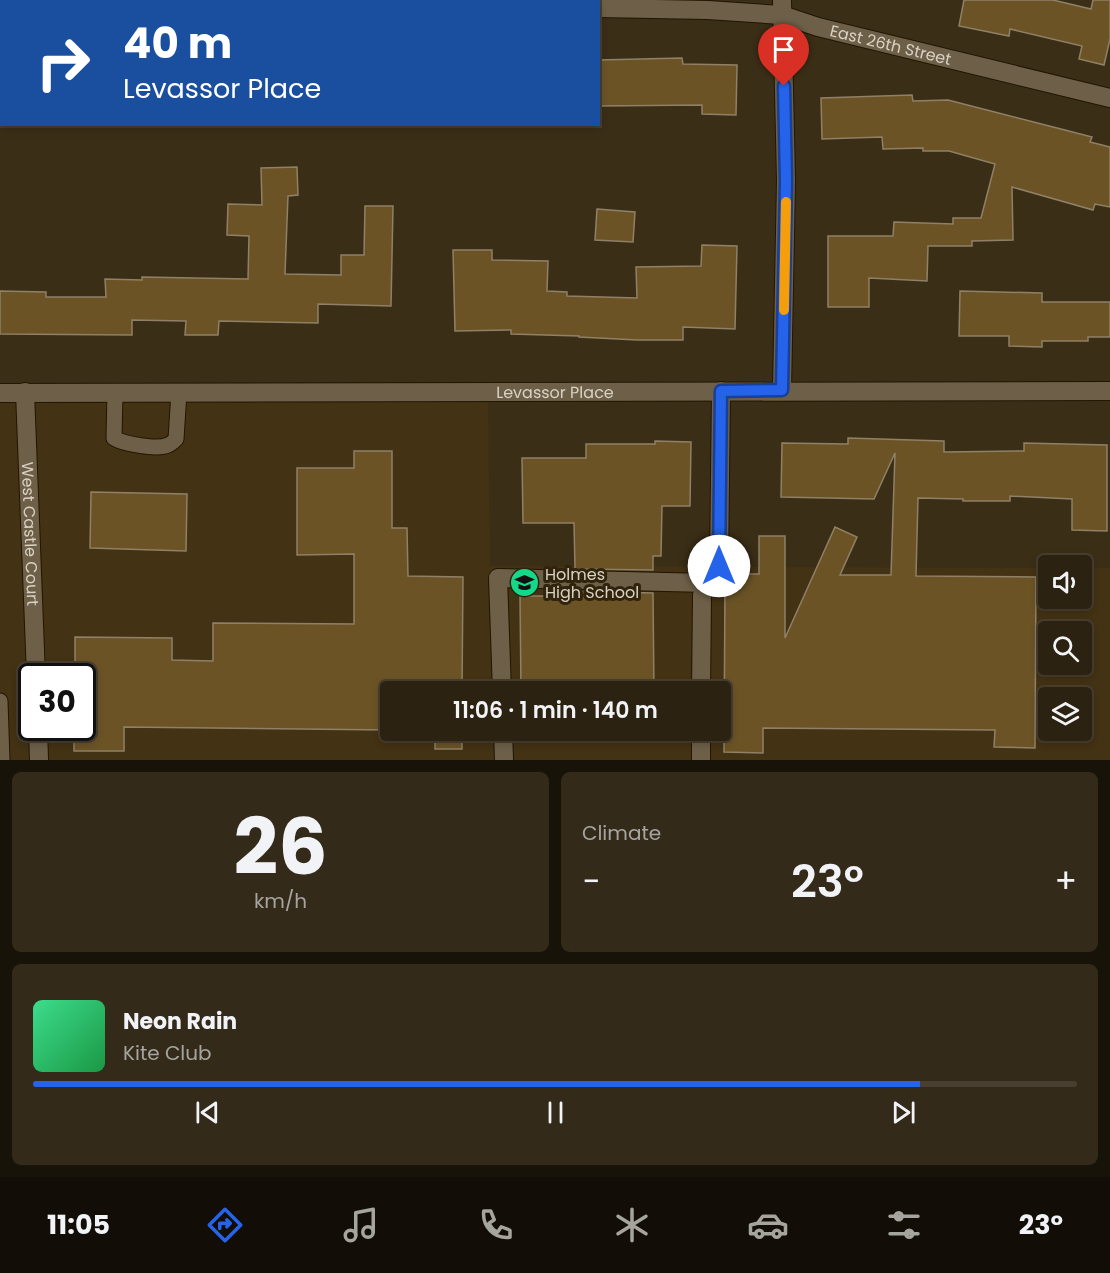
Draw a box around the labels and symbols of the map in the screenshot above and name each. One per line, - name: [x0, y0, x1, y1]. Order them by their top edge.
- street label: East 26th Street: [828, 19, 954, 71]
- pin: [758, 24, 809, 86]
- street label: Levassor Place: [496, 381, 614, 404]
- street label: West Castle Court: [16, 461, 44, 607]
- position arrow: [687, 534, 751, 598]
- place label: Holmes High School: [545, 563, 639, 604]
- school or university icon: Holmes High School: [508, 567, 540, 599]
- speed limit sign: 30: [18, 663, 96, 741]

